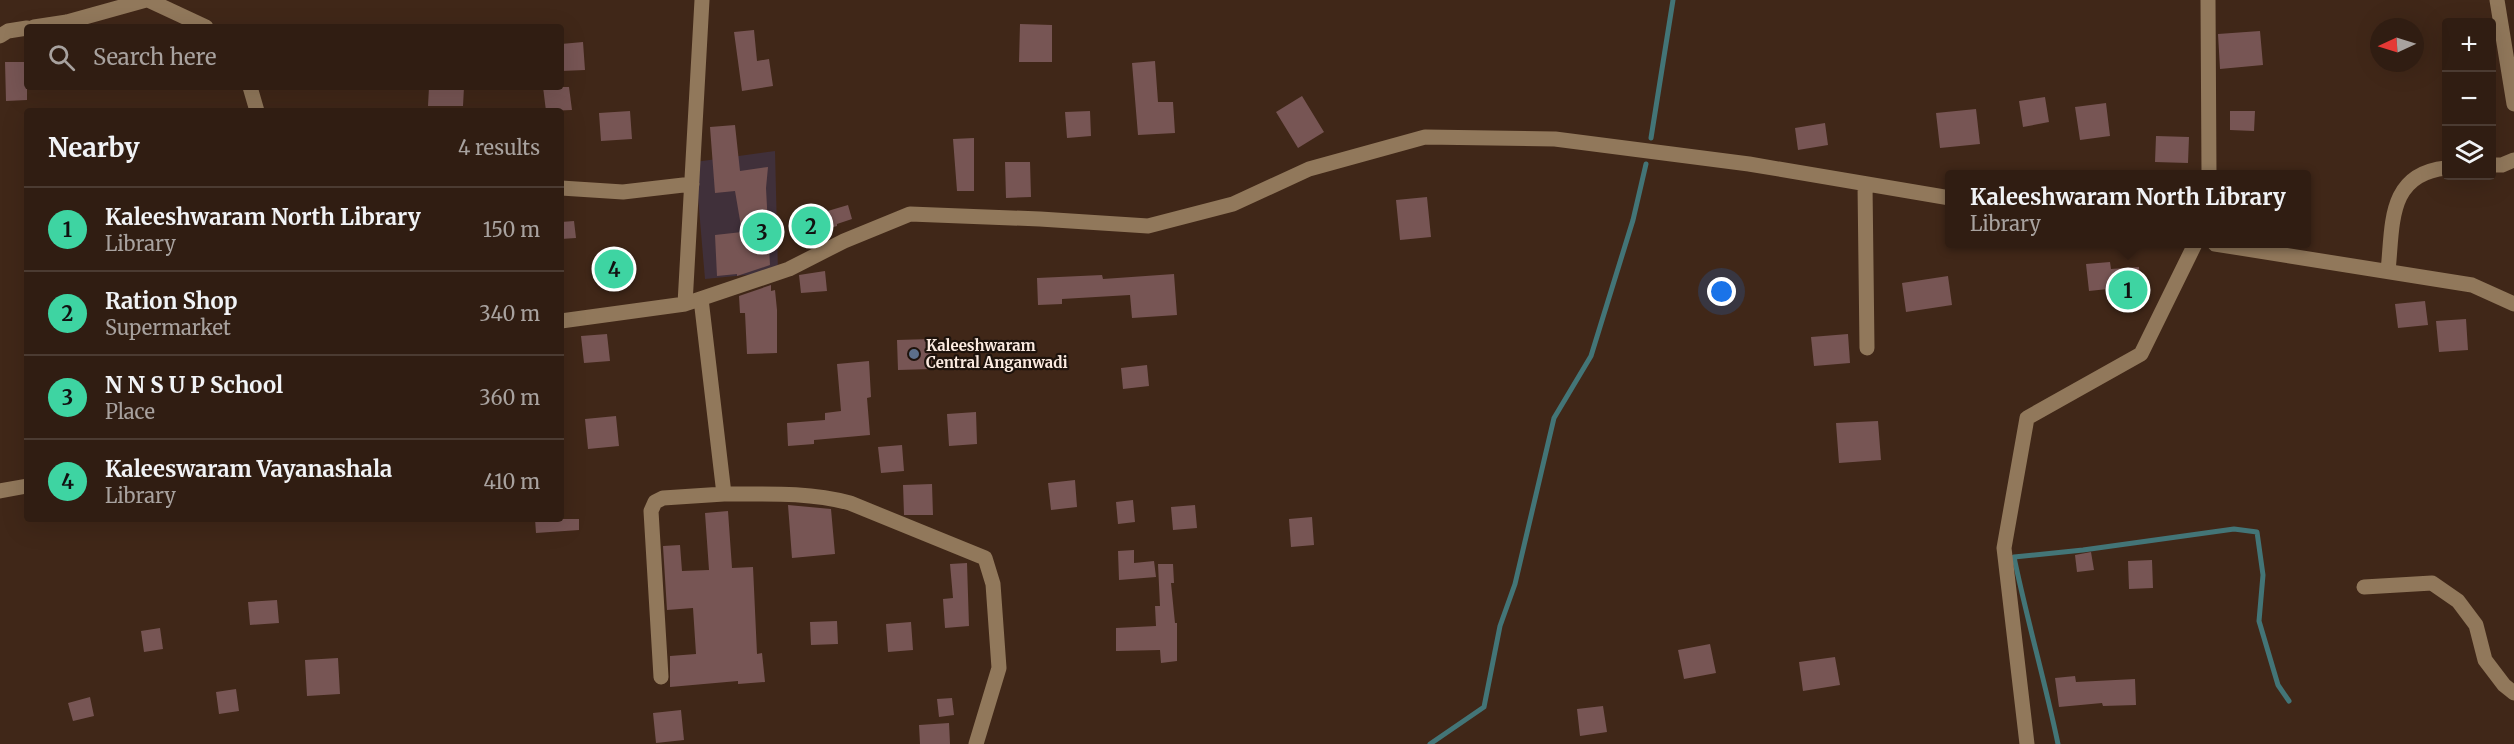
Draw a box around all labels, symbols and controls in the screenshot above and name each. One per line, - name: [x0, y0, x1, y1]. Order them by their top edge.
- north arrow: [2370, 18, 2424, 72]
- map controls: [2442, 18, 2496, 180]
- button: +: [2442, 18, 2496, 72]
- search box: [24, 24, 564, 90]
- icon: search: [45, 41, 78, 74]
- text: Search here: [93, 43, 216, 71]
- button: −: [2442, 72, 2496, 126]
- button: layers: [2442, 126, 2496, 180]
- text: Nearby: [48, 131, 140, 164]
- text: 4 results: [458, 135, 540, 160]
- popup: [1945, 170, 2311, 248]
- text: Kaleeshwaram North Library: [1970, 183, 2286, 211]
- text: Kaleeshwaram North Library: [105, 203, 421, 231]
- pin: 2: [792, 204, 830, 248]
- pin: 3: [742, 210, 782, 254]
- text: Library: [1970, 211, 2041, 236]
- text: 1: [63, 217, 72, 242]
- text: 150 m: [483, 217, 540, 242]
- text: Library: [105, 231, 176, 256]
- pin: 4: [594, 246, 634, 292]
- pin: 1: [2108, 268, 2148, 312]
- your location: [1707, 277, 1736, 306]
- text: Ration Shop: [105, 287, 237, 315]
- text: 2: [62, 301, 73, 326]
- text: 340 m: [479, 301, 540, 326]
- text: Supermarket: [105, 315, 231, 340]
- place label: Kaleeshwaram Central Anganwadi: [926, 336, 1068, 372]
- marker: Kaleeshwaram Central Anganwadi: [907, 347, 921, 361]
- text: N N S U P School: [105, 371, 283, 399]
- text: 3: [62, 385, 73, 410]
- text: 360 m: [479, 385, 540, 410]
- text: Place: [105, 399, 155, 424]
- text: Kaleeswaram Vayanashala: [105, 455, 392, 483]
- text: 4: [61, 469, 74, 494]
- text: 410 m: [483, 469, 540, 494]
- text: Library: [105, 483, 176, 508]

